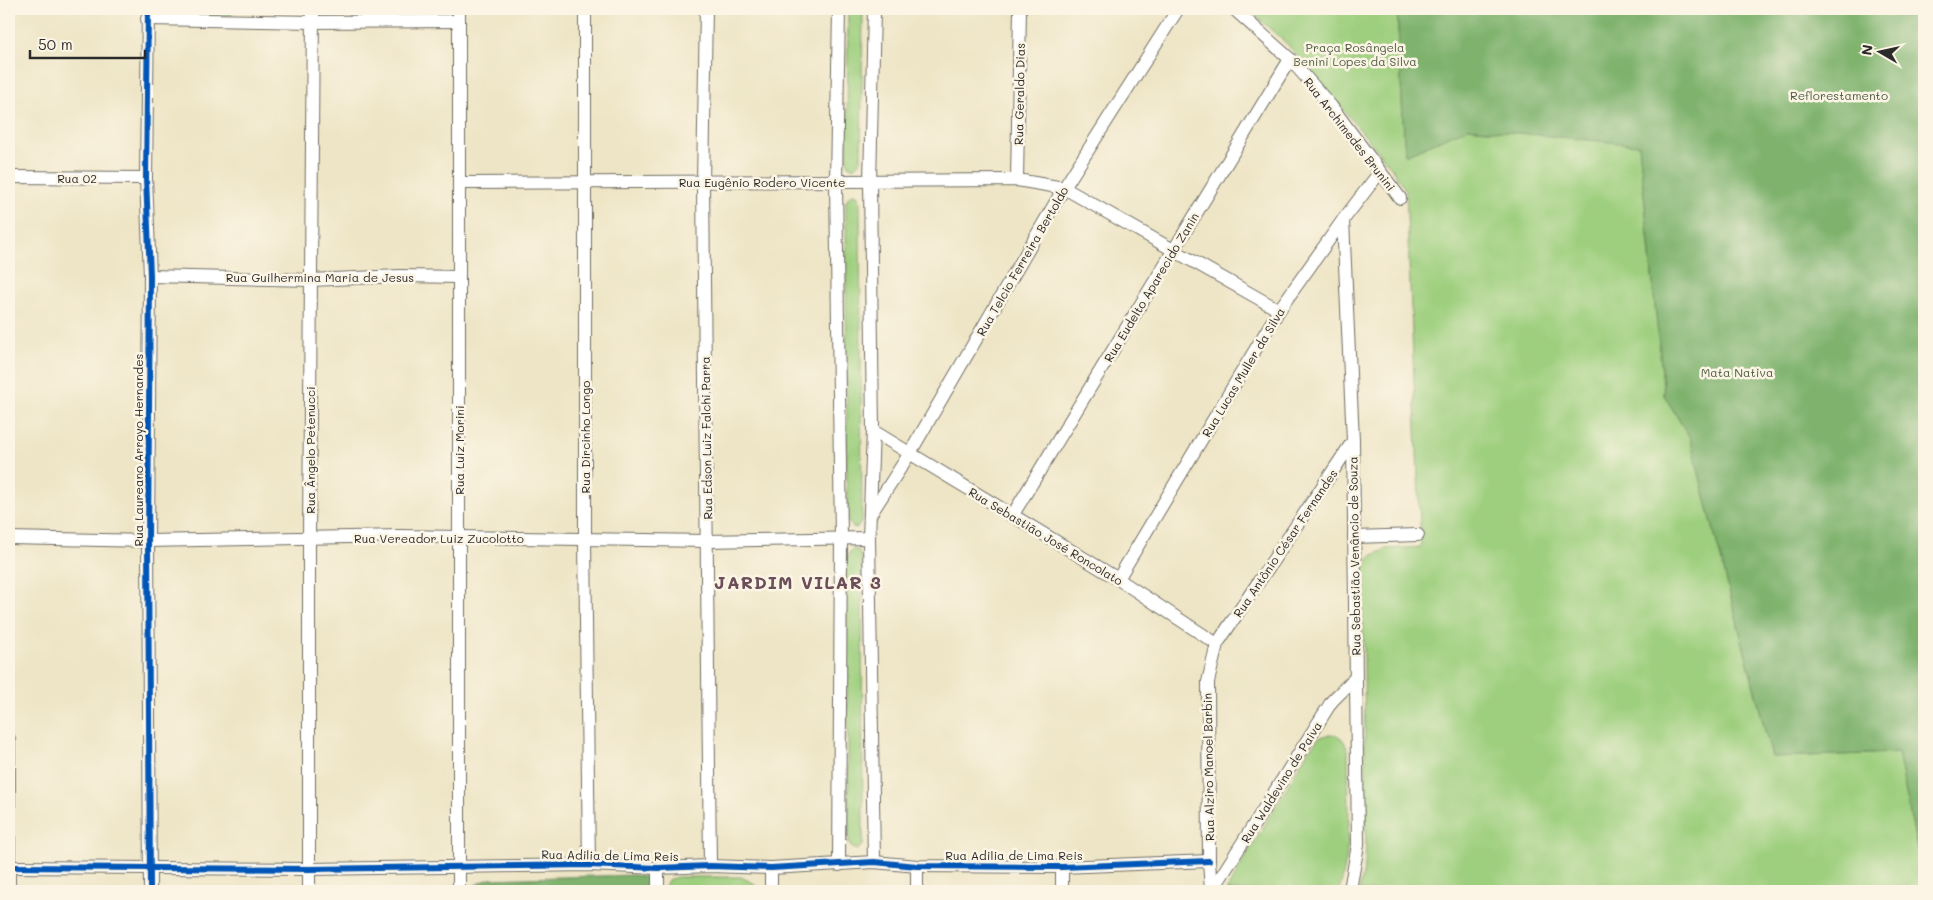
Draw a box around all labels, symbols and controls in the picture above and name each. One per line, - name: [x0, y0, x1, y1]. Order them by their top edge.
- scale bar: [30, 28, 145, 60]
- north arrow: [1856, 28, 1906, 78]
- text: 50 m: [38, 34, 73, 54]
- park label: Praça Rosângela Benini Lopes da Silva: [1293, 39, 1417, 69]
- street label: Rua Geraldo Dias: [1010, 43, 1028, 145]
- text: N: [1856, 43, 1877, 57]
- street label: Rua Archimedes Brunini: [1301, 74, 1399, 194]
- park label: Reflorestamento: [1790, 87, 1888, 103]
- street label: Rua 02: [57, 170, 97, 186]
- street label: Rua Eugênio Rodero Vicente: [679, 174, 845, 190]
- street label: Rua Telcio Ferreira Bertoldo: [973, 183, 1071, 339]
- street label: Rua Eudelto Aparecido Zanin: [1100, 209, 1202, 365]
- street label: Rua Guilhermina Maria de Jesus: [226, 269, 414, 285]
- street label: Rua Lucas Muller da Silva: [1198, 304, 1288, 440]
- street label: Rua Laureano Arroyo Hernandes: [130, 353, 146, 546]
- street label: Rua Edson Luiz Falchi Parra: [697, 356, 715, 520]
- park label: Mata Nativa: [1701, 364, 1773, 380]
- street label: Rua Dircinho Longo: [577, 381, 593, 493]
- street label: Rua Ângelo Petenucci: [302, 386, 318, 514]
- street label: Rua Luiz Morini: [451, 405, 467, 495]
- street label: Rua Sebastião Venâncio de Souza: [1344, 456, 1364, 656]
- street label: Rua Antônio César Fernandes: [1229, 466, 1341, 620]
- street label: Rua Sebastião José Roncolato: [966, 483, 1126, 589]
- street label: Rua Vereador Luiz Zucolotto: [354, 530, 524, 546]
- district label: JARDIM VILAR 3: [714, 570, 882, 594]
- street label: Rua Alziro Manoel Barbin: [1199, 693, 1217, 841]
- street label: Rua Waldevino de Paiva: [1237, 718, 1325, 846]
- street label: Rua Adilia de Lima Reis: [541, 846, 679, 864]
- street label: Rua Adilia de Lima Reis: [945, 847, 1083, 863]

